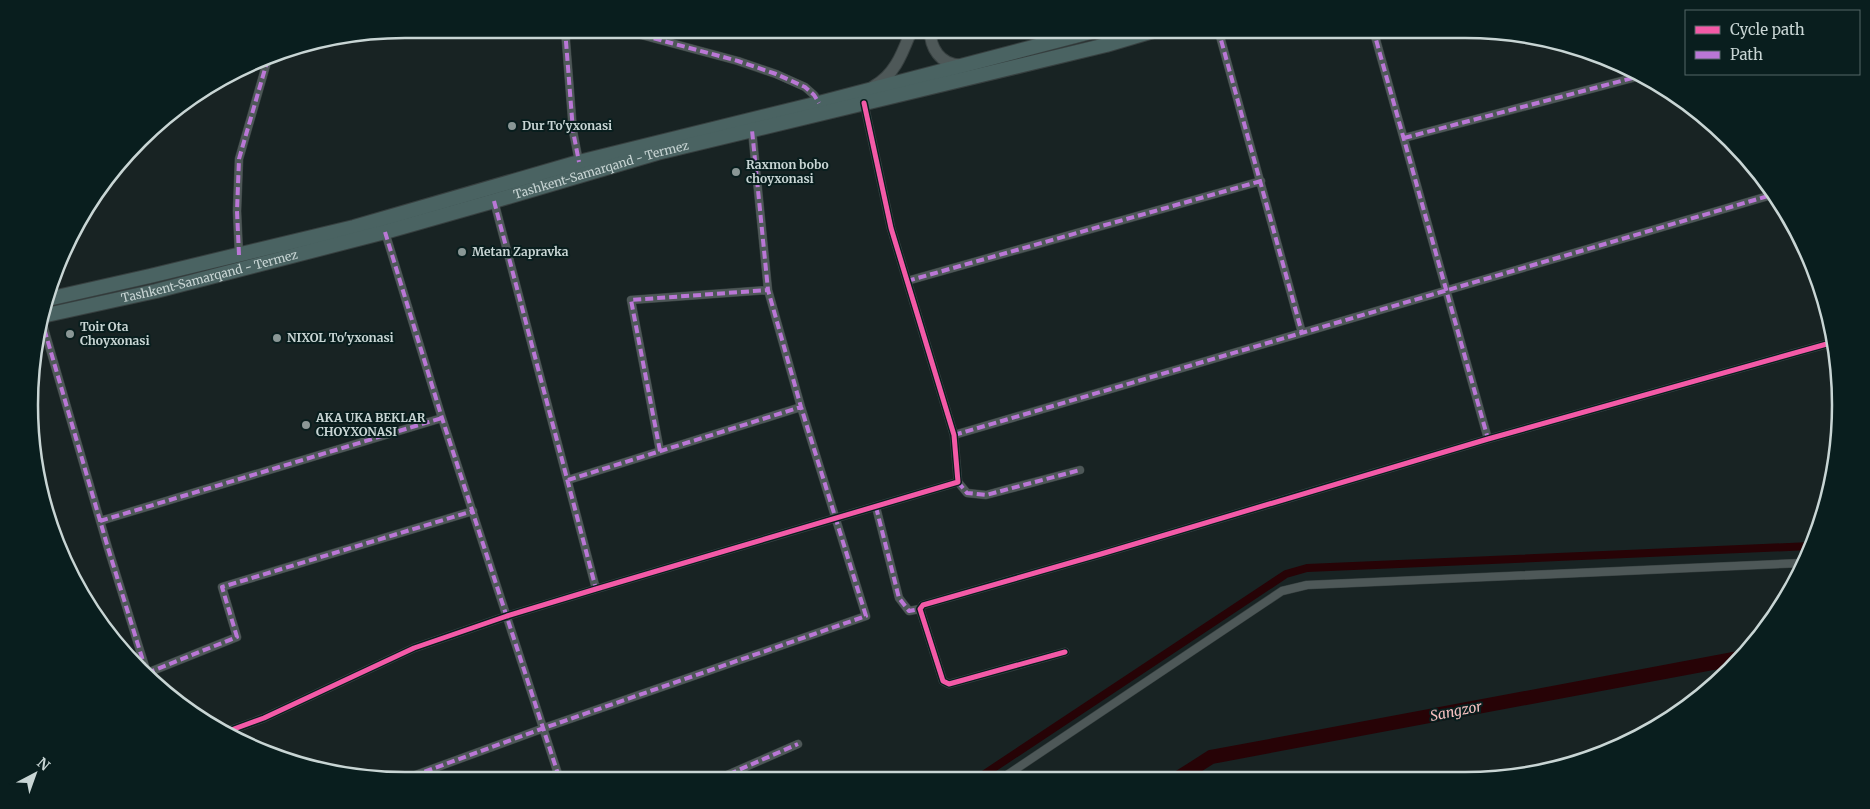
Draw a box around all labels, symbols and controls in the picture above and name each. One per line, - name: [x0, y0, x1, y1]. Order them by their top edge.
- legend: [1685, 10, 1860, 75]
- text: Cycle path: [1730, 20, 1805, 39]
- text: Path: [1730, 45, 1763, 64]
- place label: Dur To'yxonasi: [522, 118, 612, 133]
- marker: Dur To'yxonasi: [506, 120, 518, 132]
- street label: Tashkent-Samarqand - Termez: [512, 138, 691, 202]
- place label: Raxmon bobo choyxonasi: [746, 157, 829, 186]
- marker: Raxmon bobo choyxonasi: [730, 166, 742, 178]
- place label: Metan Zapravka: [472, 244, 569, 259]
- marker: Metan Zapravka: [456, 246, 468, 258]
- street label: Tashkent-Samarqand - Termez: [120, 247, 300, 305]
- place label: Toir Ota Choyxonasi: [80, 319, 150, 348]
- marker: Toir Ota Choyxonasi: [64, 328, 76, 340]
- place label: NIXOL To'yxonasi: [287, 330, 394, 345]
- marker: NIXOL To'yxonasi: [271, 332, 283, 344]
- place label: AKA UKA BEKLAR CHOYXONASI: [315, 410, 426, 439]
- marker: AKA UKA BEKLAR CHOYXONASI: [300, 419, 312, 431]
- water label: Sangzor: [1429, 697, 1484, 725]
- north arrow: [10, 749, 60, 799]
- text: N: [33, 754, 54, 775]

